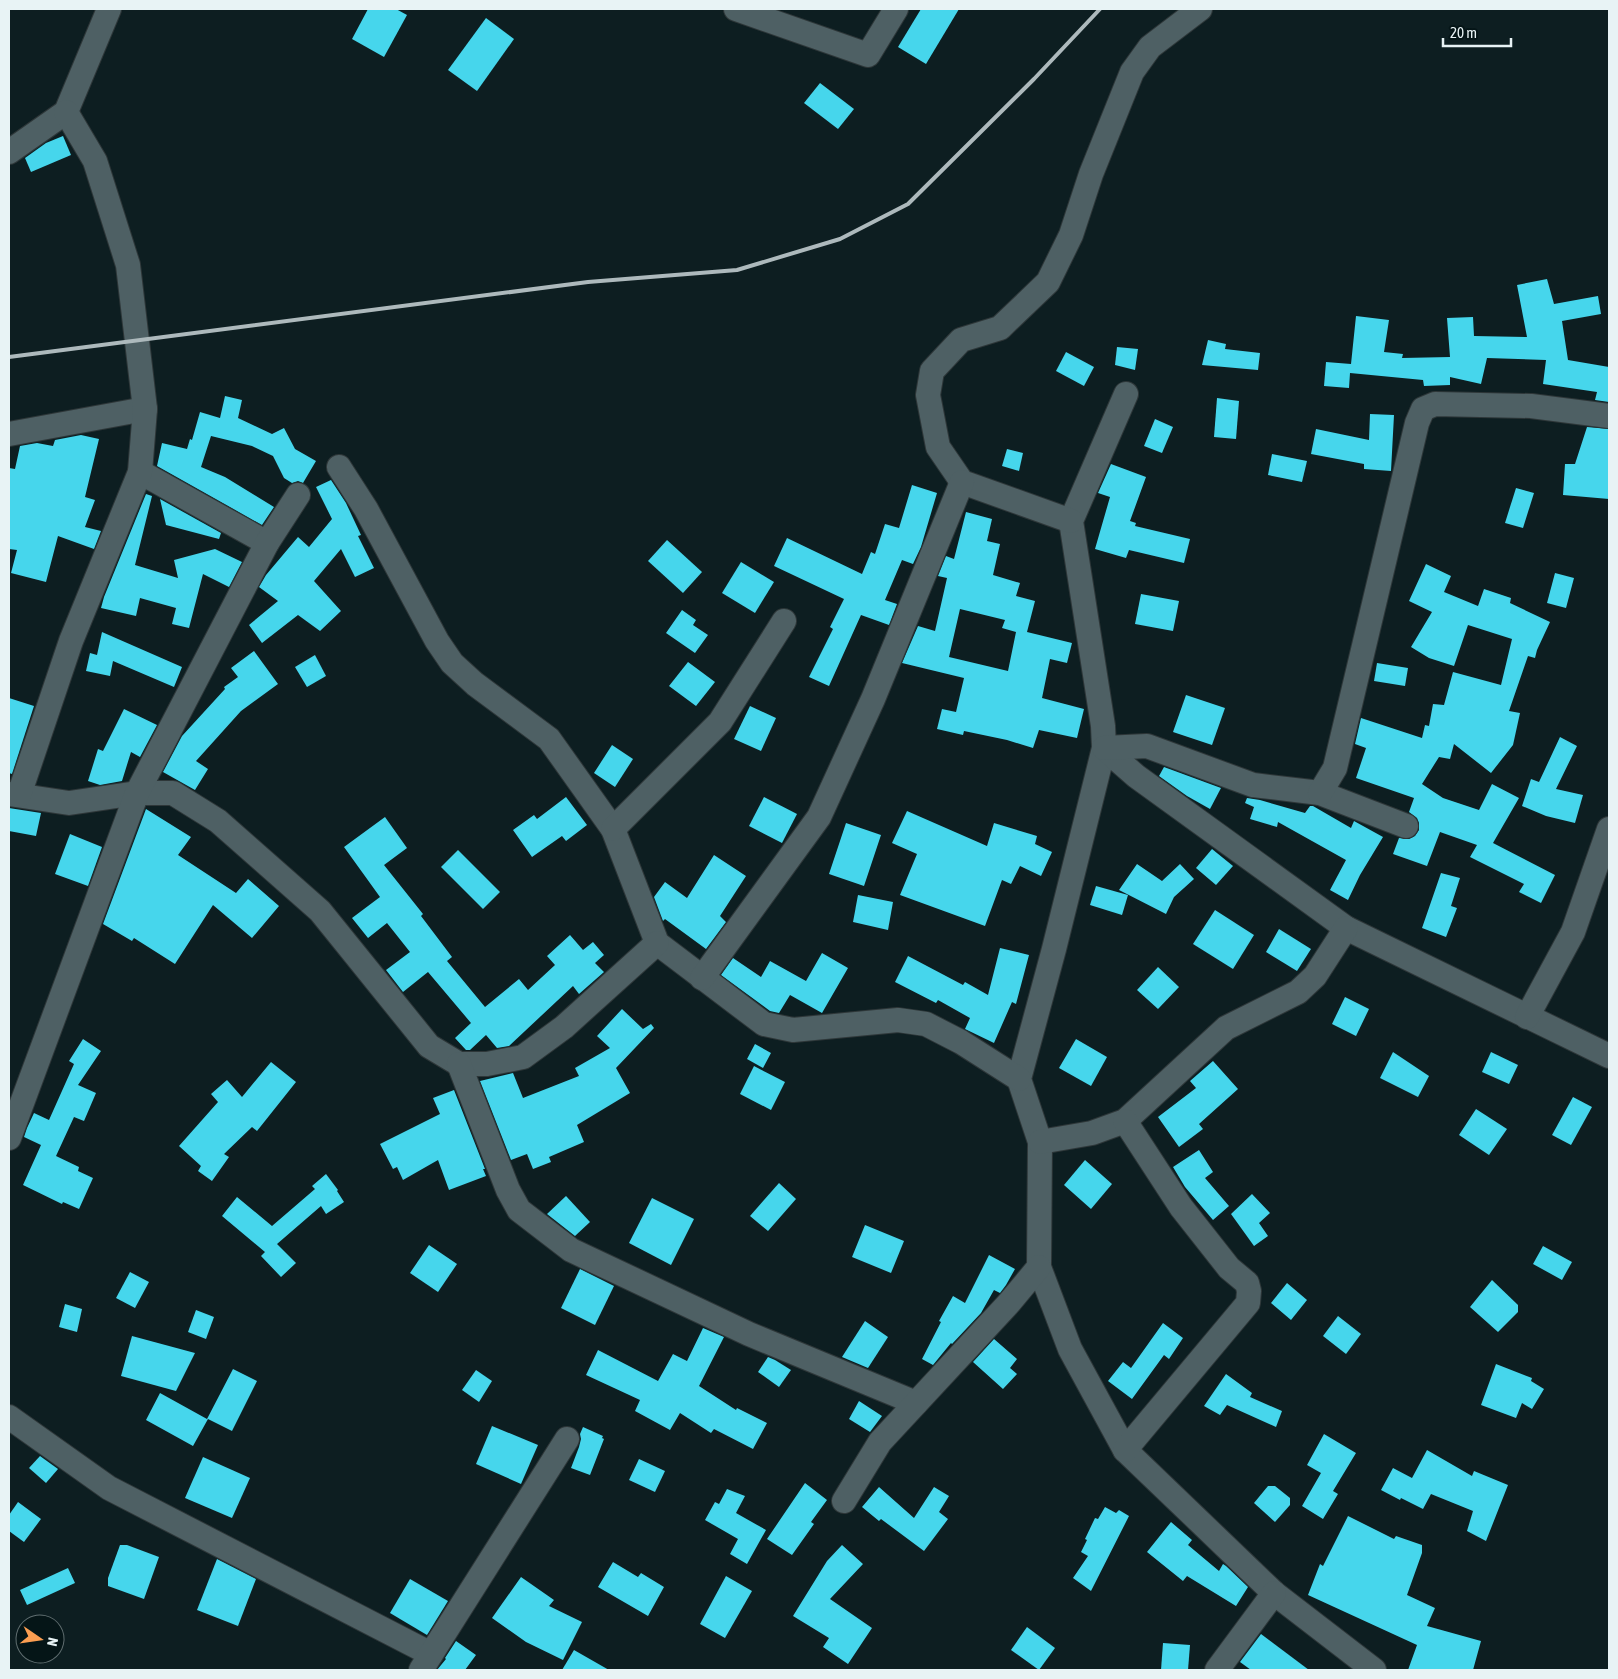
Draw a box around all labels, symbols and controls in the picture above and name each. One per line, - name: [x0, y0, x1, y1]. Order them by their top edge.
- scale bar: [1443, 15, 1510, 47]
- text: 20 m: [1450, 24, 1477, 41]
- north arrow: [15, 1614, 65, 1664]
- text: N: [44, 1636, 61, 1648]

